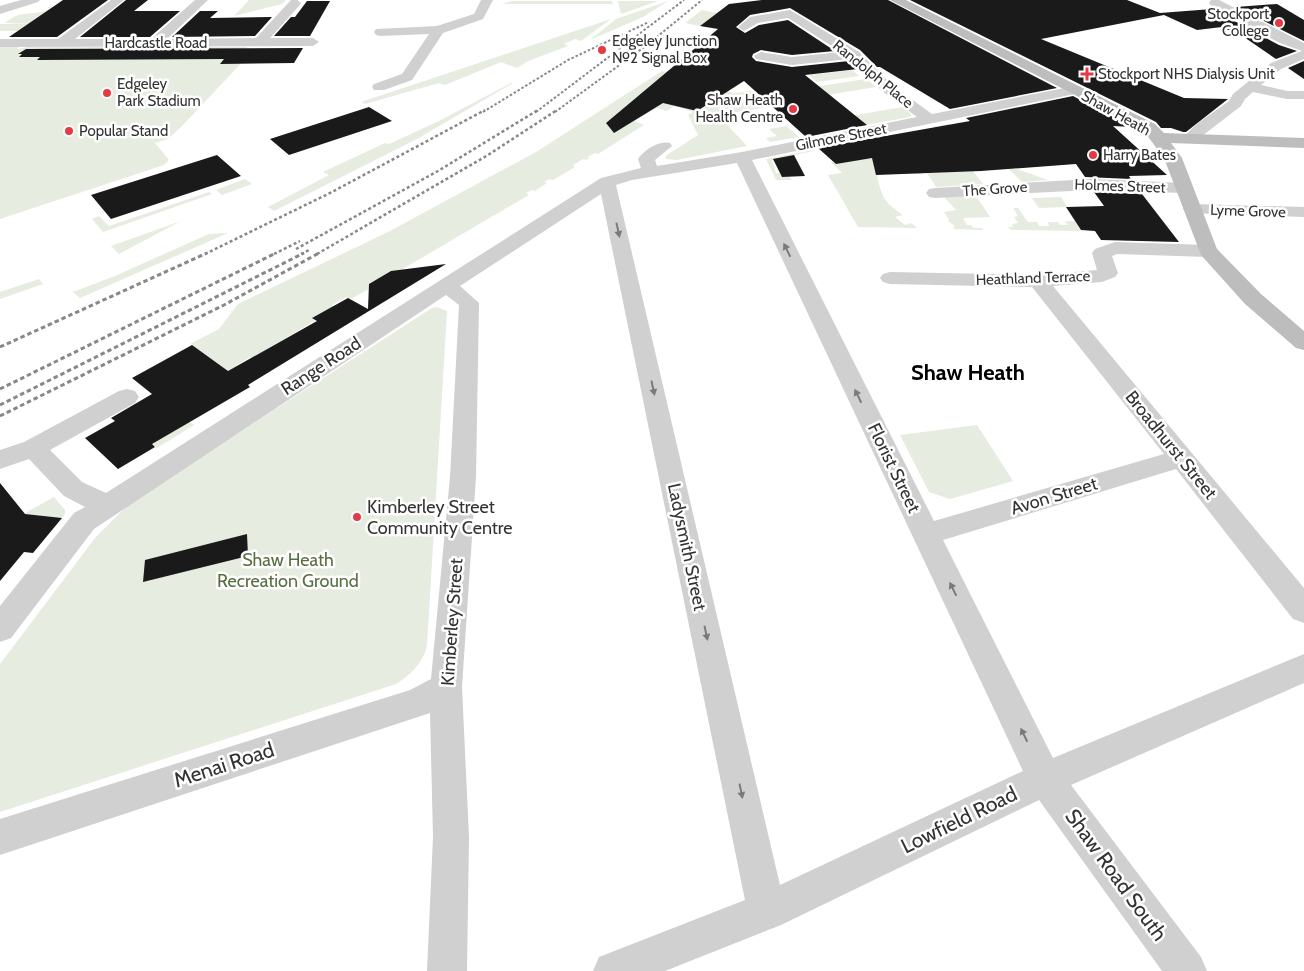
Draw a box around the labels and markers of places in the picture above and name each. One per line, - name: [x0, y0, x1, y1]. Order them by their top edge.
- place label: Stockport College: [1207, 5, 1269, 40]
- marker: Stockport College: [1273, 17, 1285, 29]
- place label: Edgeley Junction №2 Signal Box: [612, 32, 717, 67]
- marker: Edgeley Junction №2 Signal Box: [596, 44, 608, 56]
- place label: Stockport NHS Dialysis Unit: [1098, 65, 1275, 83]
- marker: Stockport NHS Dialysis Unit: [1080, 67, 1094, 81]
- place label: Edgeley Park Stadium: [117, 75, 201, 110]
- marker: Edgeley Park Stadium: [101, 87, 113, 99]
- place label: Shaw Heath Health Centre: [695, 91, 783, 126]
- marker: Shaw Heath Health Centre: [787, 103, 799, 115]
- place label: Popular Stand: [79, 122, 168, 140]
- marker: Popular Stand: [63, 125, 75, 137]
- place label: Harry Bates: [1103, 146, 1176, 164]
- marker: Harry Bates: [1087, 149, 1099, 161]
- place label: Kimberley Street Community Centre: [367, 496, 513, 539]
- marker: Kimberley Street Community Centre: [351, 511, 363, 523]

